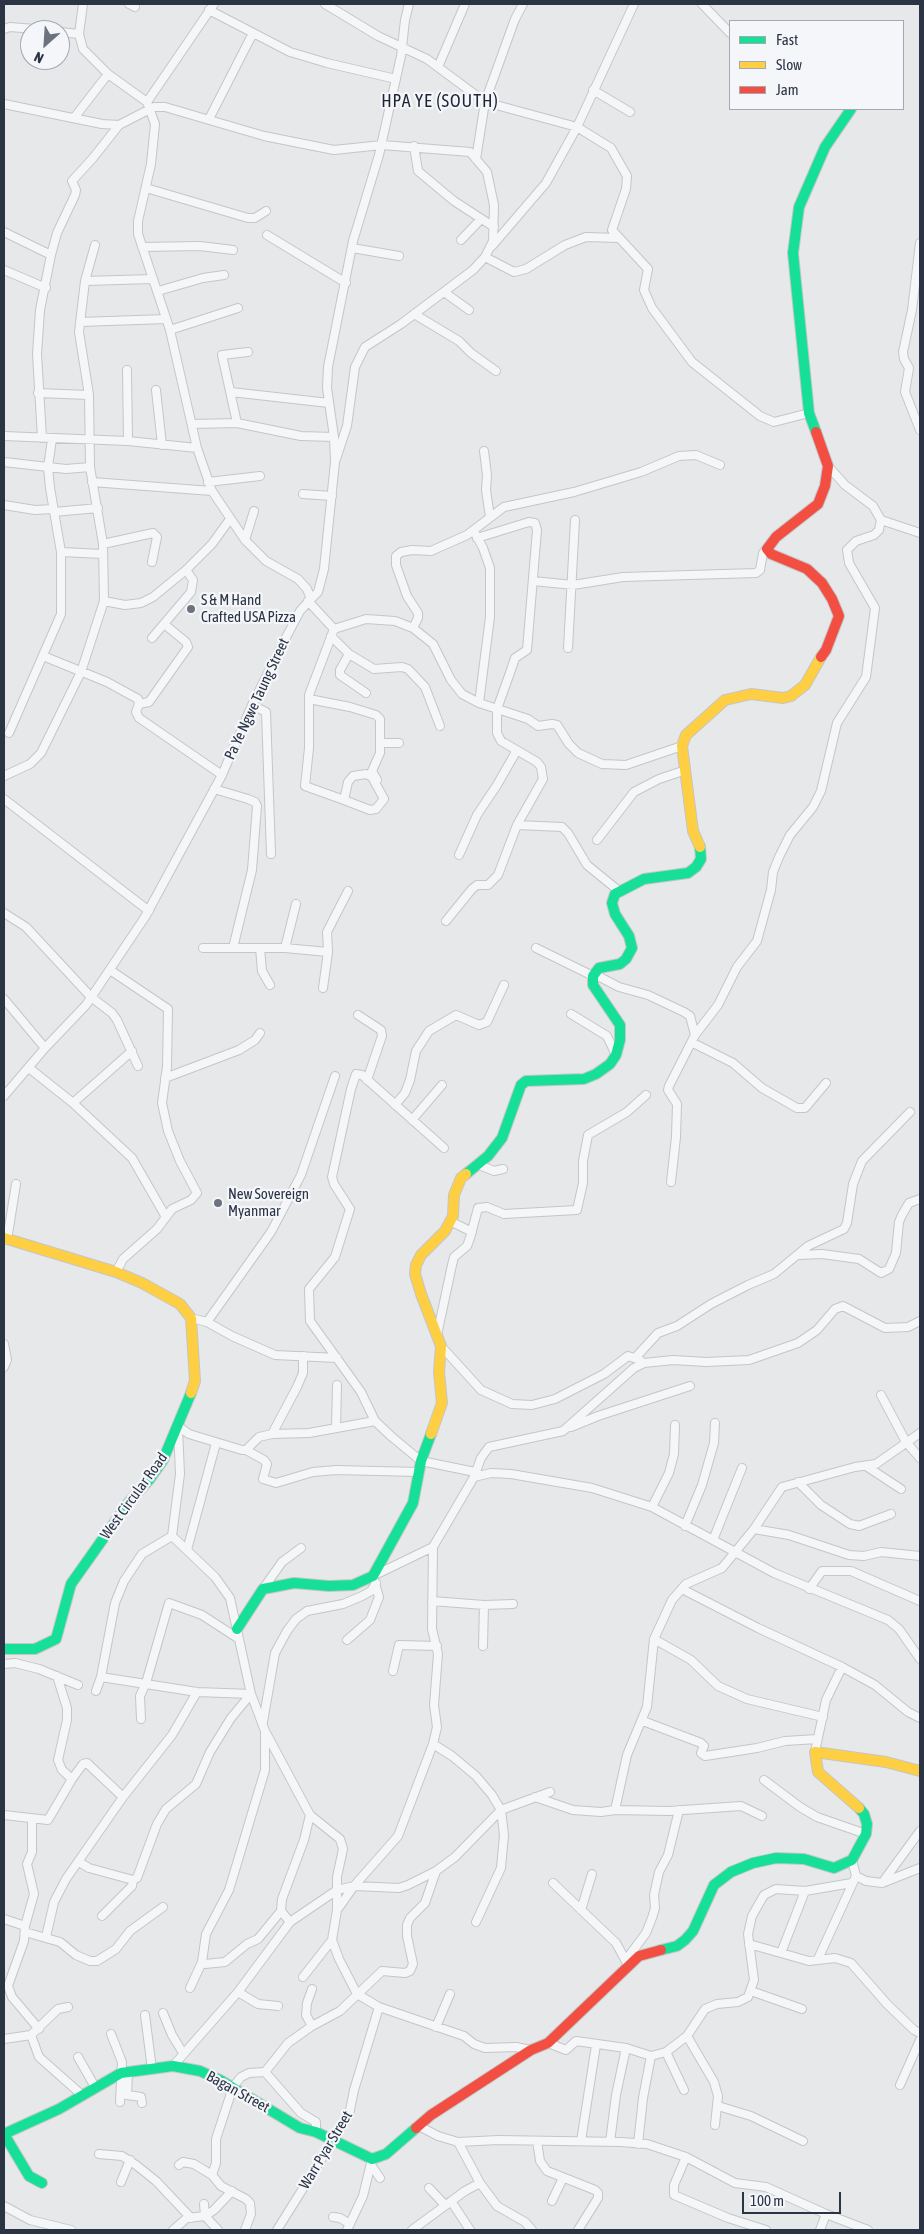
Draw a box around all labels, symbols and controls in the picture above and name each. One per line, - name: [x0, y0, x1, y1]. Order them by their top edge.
- north arrow: [20, 20, 70, 70]
- legend: [729, 20, 904, 110]
- text: Fast: [776, 31, 798, 48]
- text: N: [32, 49, 46, 67]
- text: Slow: [776, 56, 802, 73]
- text: Jam: [776, 81, 799, 98]
- district label: HPA YE (SOUTH): [379, 90, 501, 112]
- place label: S & M Hand Crafted USA Pizza: [201, 591, 296, 626]
- marker: S & M Hand Crafted USA Pizza: [185, 603, 197, 615]
- street label: Pa Ye Ngwe Taung Street: [221, 635, 293, 763]
- place label: New Sovereign Myanmar: [228, 1185, 309, 1220]
- marker: New Sovereign Myanmar: [212, 1197, 224, 1209]
- street label: West Circular Road: [97, 1449, 171, 1543]
- street label: Bagan Street: [203, 2067, 273, 2117]
- street label: Warr Pyar Street: [296, 2108, 356, 2192]
- scale bar: [744, 2182, 843, 2214]
- text: 100 m: [750, 2192, 784, 2209]

